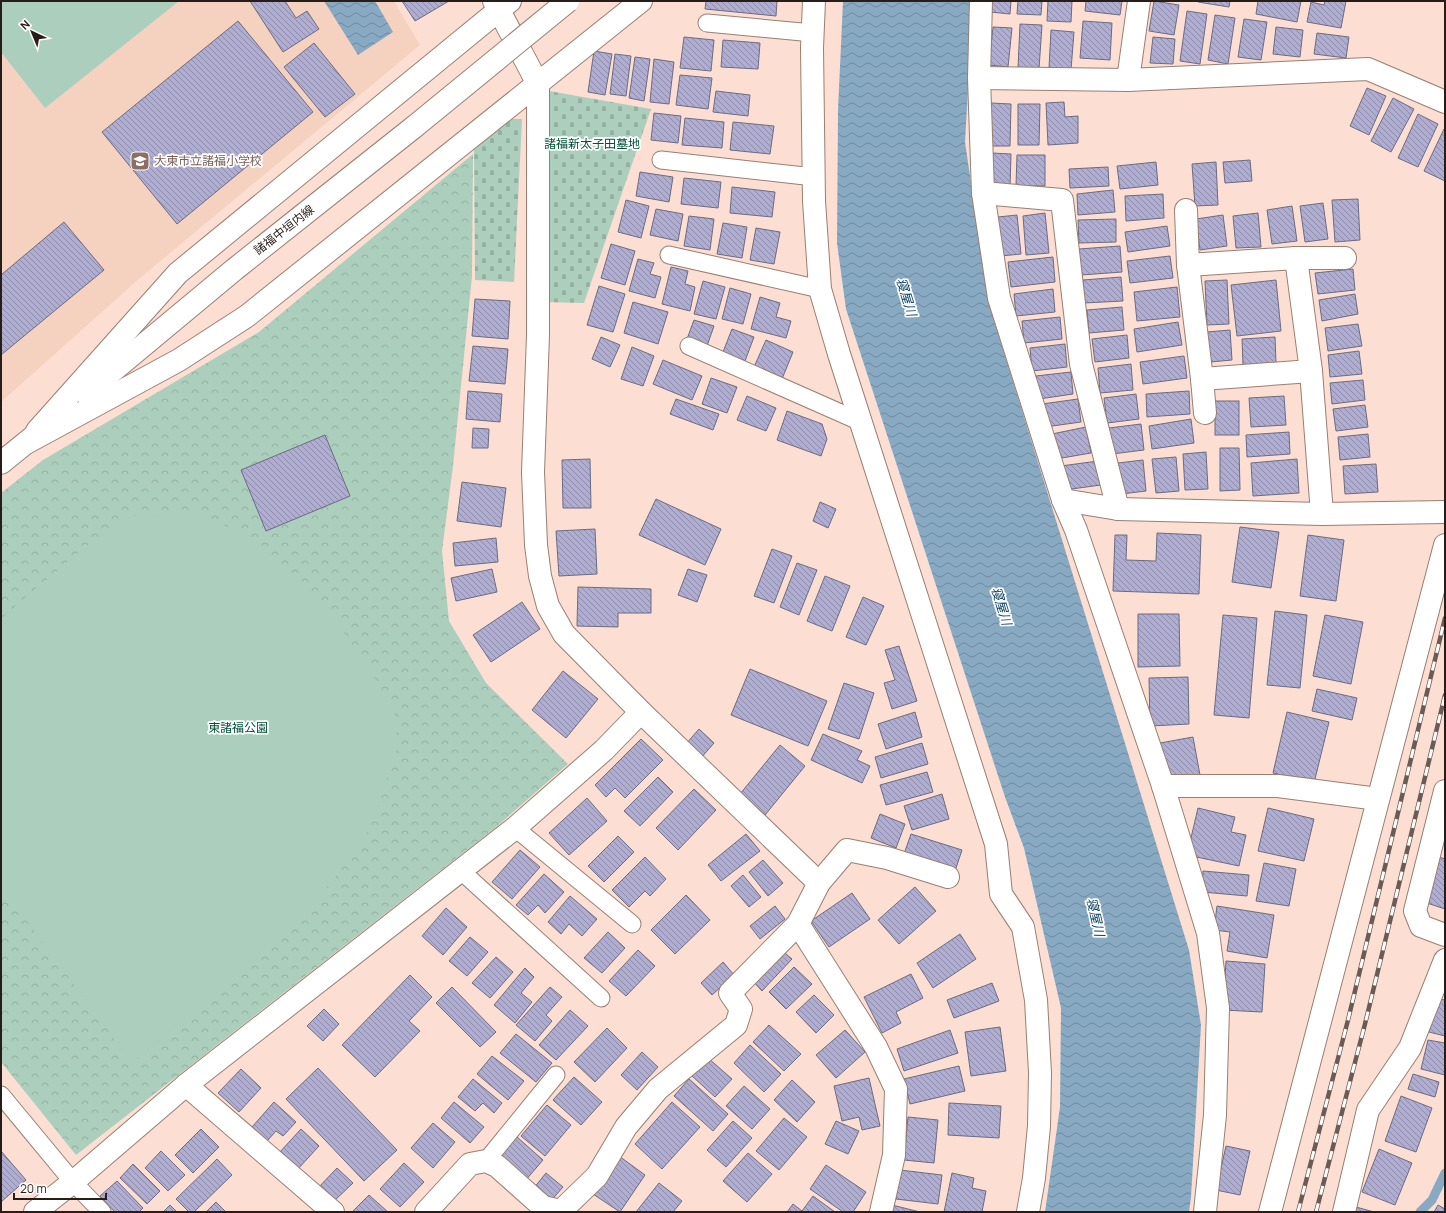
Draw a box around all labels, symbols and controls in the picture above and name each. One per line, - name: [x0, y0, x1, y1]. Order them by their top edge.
- north arrow: [12, 12, 52, 52]
- text: N: [17, 16, 33, 33]
- park label: 諸福新太子田墓地: [544, 135, 640, 152]
- school or university icon: 大東市立諸福小学校: [129, 150, 151, 172]
- place label: 大東市立諸福小学校: [154, 152, 262, 169]
- street label: 諸福中垣内線: [250, 201, 317, 258]
- water label: 寝屋川: [893, 276, 922, 320]
- water label: 寝屋川: [988, 585, 1017, 629]
- park label: 東諸福公園: [208, 719, 268, 736]
- water label: 寝屋川: [1083, 896, 1110, 940]
- scale bar: [14, 1175, 106, 1201]
- text: 20 m: [20, 1180, 47, 1197]

